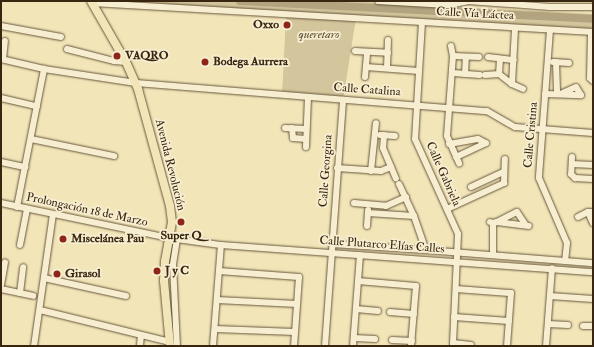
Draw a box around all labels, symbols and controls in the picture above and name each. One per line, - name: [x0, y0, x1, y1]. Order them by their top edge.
- street label: Calle Vía Láctea: [436, 5, 514, 23]
- place label: Oxxo: [253, 18, 279, 32]
- marker: Oxxo: [282, 20, 292, 30]
- park label: queretaro: [298, 28, 340, 42]
- place label: VAQRO: [125, 49, 168, 63]
- marker: VAQRO: [112, 51, 122, 61]
- place label: Bodega Aurrera: [213, 55, 288, 69]
- marker: Bodega Aurrera: [200, 57, 210, 67]
- street label: Calle Catalina: [333, 80, 401, 100]
- street label: Calle Cristina: [521, 102, 541, 168]
- street label: Avenida Revolución: [152, 118, 188, 212]
- street label: Calle Georgina: [316, 134, 336, 208]
- street label: Calle Gabriela: [422, 140, 464, 208]
- street label: Prolongación 18 de Marzo: [25, 190, 149, 230]
- marker: Super Q: [176, 217, 186, 227]
- place label: Super Q: [160, 229, 202, 243]
- place label: Miscelánea Pau: [71, 232, 144, 246]
- street label: Calle Plutarco Elías Calles: [319, 233, 445, 257]
- marker: Miscelánea Pau: [58, 234, 68, 244]
- place label: J y C: [165, 264, 189, 278]
- marker: J y C: [152, 266, 162, 276]
- place label: Girasol: [65, 267, 101, 281]
- marker: Girasol: [52, 269, 62, 279]

